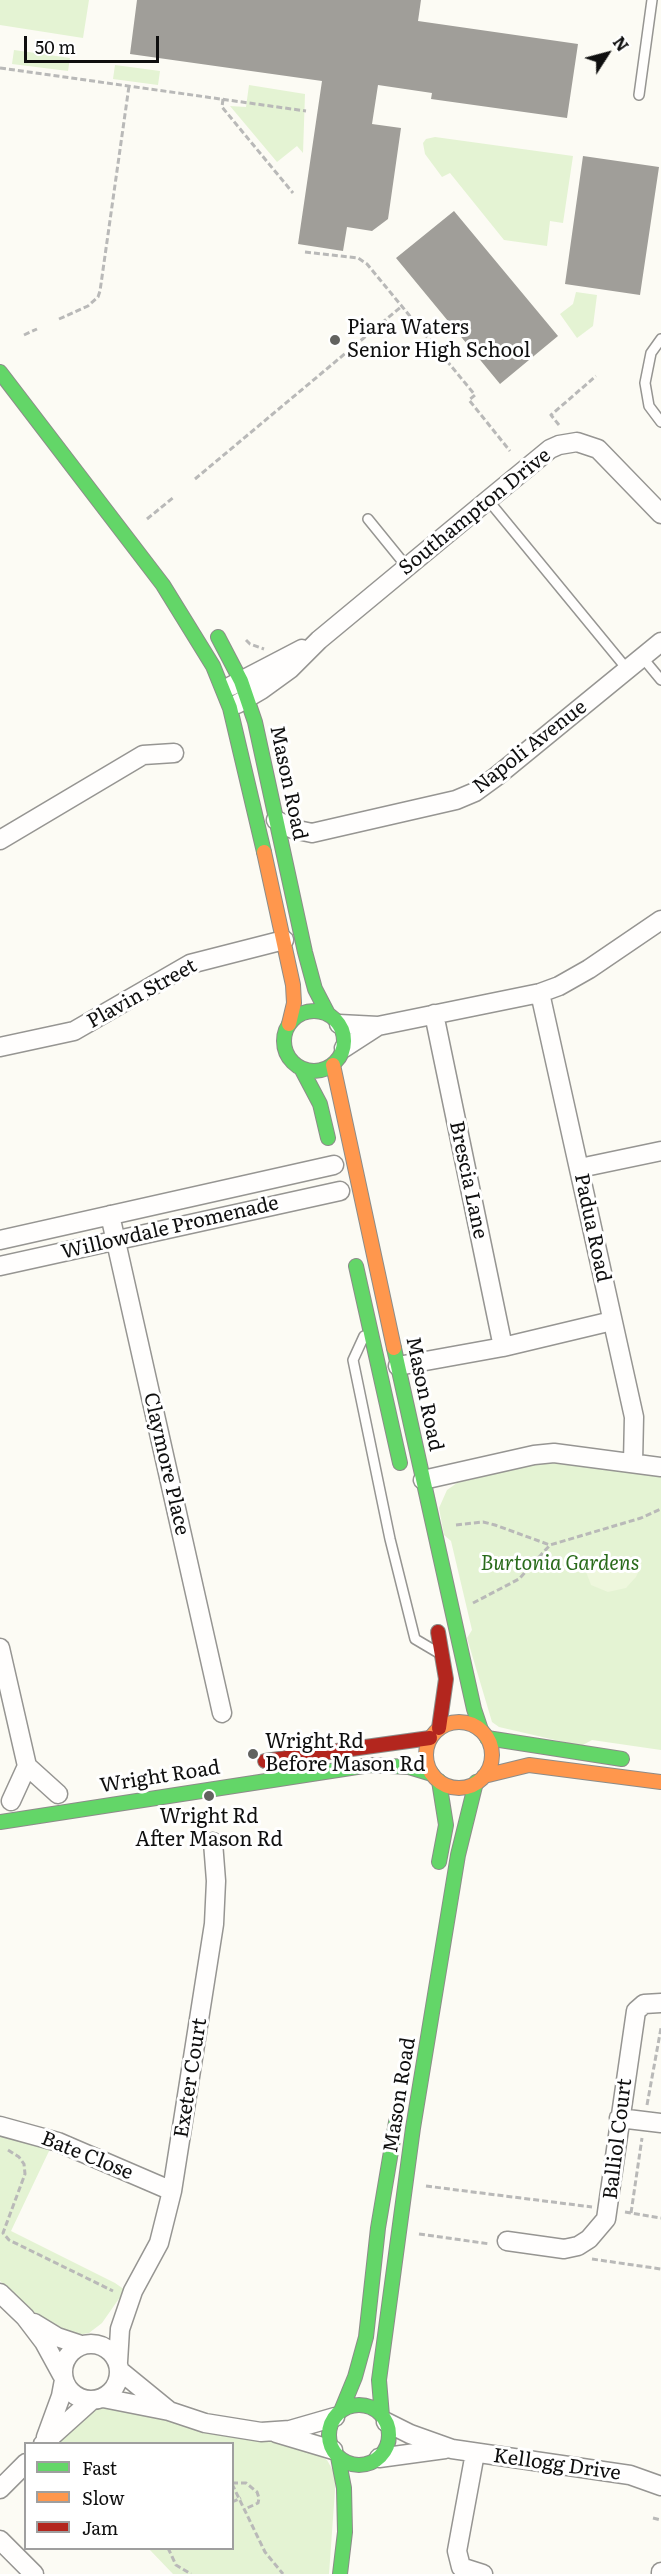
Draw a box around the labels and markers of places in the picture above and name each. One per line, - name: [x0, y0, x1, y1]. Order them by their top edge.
- place label: Piara Waters Senior High School: [347, 316, 530, 363]
- marker: Piara Waters Senior High School: [328, 333, 342, 347]
- place label: Wright Rd Before Mason Rd: [265, 1730, 425, 1777]
- marker: Wright Rd Before Mason Rd: [246, 1747, 260, 1761]
- marker: Wright Rd After Mason Rd: [202, 1789, 216, 1803]
- place label: Wright Rd After Mason Rd: [135, 1805, 283, 1852]

